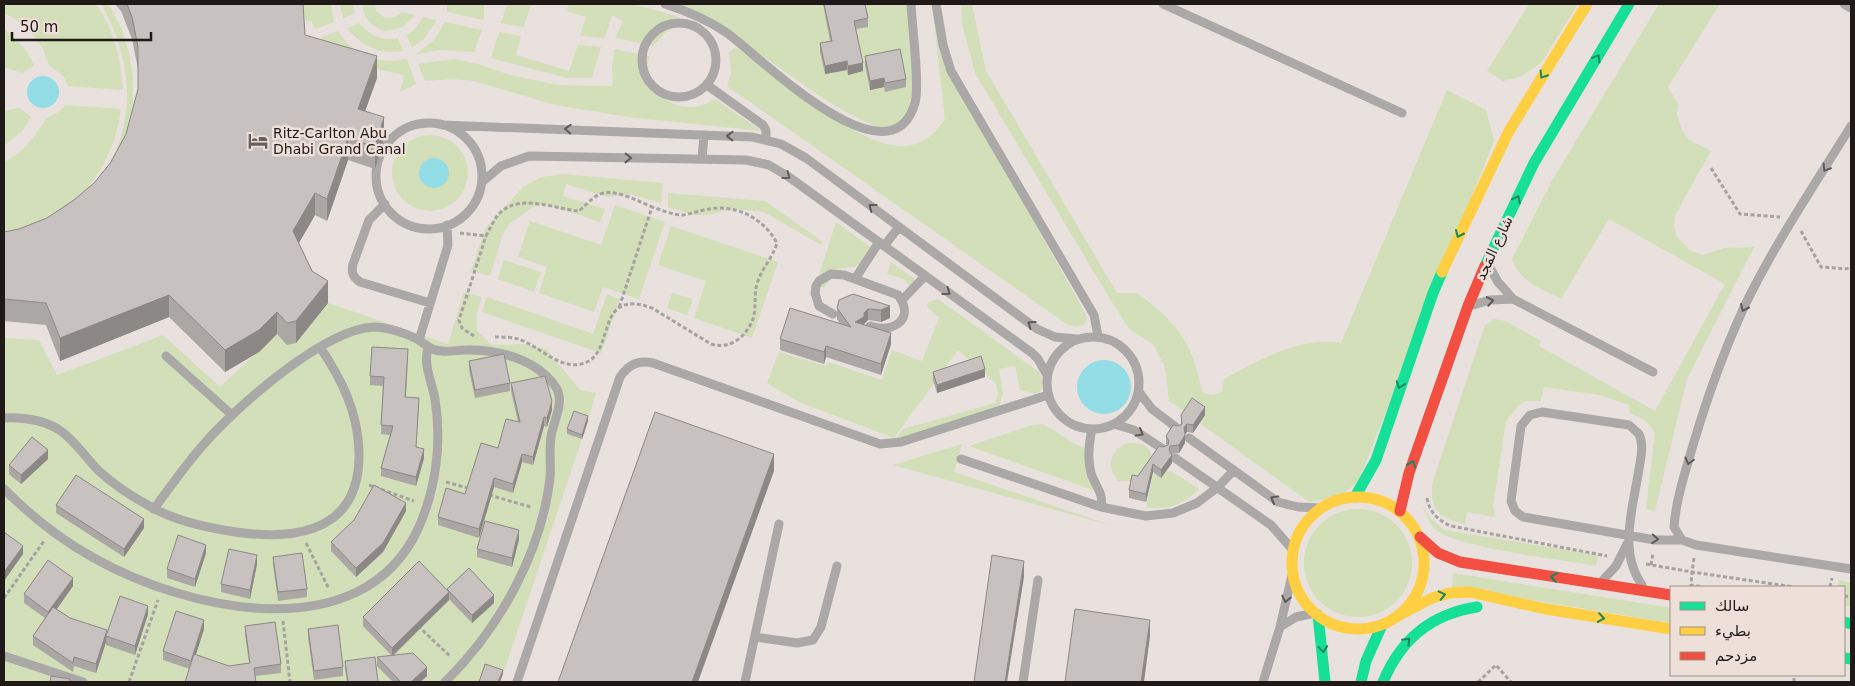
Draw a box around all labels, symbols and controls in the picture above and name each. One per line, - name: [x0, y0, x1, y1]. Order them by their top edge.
- scale bar: [12, 10, 151, 42]
- text: 50 m: [20, 18, 58, 36]
- one-way arrow: [1590, 54, 1600, 63]
- one-way arrow: [1539, 69, 1549, 78]
- one-way arrow: [563, 124, 571, 135]
- place label: Ritz-Carlton Abu Dhabi Grand Canal: [273, 125, 406, 157]
- hotel icon: Ritz-Carlton Abu Dhabi Grand Canal: [247, 130, 269, 152]
- one-way arrow: [726, 131, 734, 142]
- one-way arrow: [624, 153, 632, 163]
- one-way arrow: [1822, 162, 1832, 171]
- one-way arrow: [781, 170, 791, 179]
- one-way arrow: [1511, 195, 1521, 204]
- one-way arrow: [868, 204, 878, 213]
- street label: شارع المَجد: [1472, 214, 1517, 283]
- one-way arrow: [1454, 229, 1465, 238]
- one-way arrow: [941, 286, 951, 295]
- one-way arrow: [1485, 296, 1494, 306]
- one-way arrow: [1740, 303, 1750, 312]
- one-way arrow: [1027, 321, 1037, 330]
- one-way arrow: [1396, 380, 1406, 389]
- one-way arrow: [1134, 427, 1143, 437]
- one-way arrow: [1684, 456, 1694, 464]
- one-way arrow: [1406, 460, 1416, 469]
- one-way arrow: [1270, 495, 1279, 505]
- one-way arrow: [1651, 533, 1659, 544]
- one-way arrow: [1550, 572, 1558, 583]
- legend: [1670, 586, 1845, 676]
- one-way arrow: [1437, 590, 1446, 601]
- one-way arrow: [1281, 595, 1292, 604]
- text: سالك: [1715, 597, 1749, 615]
- one-way arrow: [1597, 612, 1606, 622]
- text: بطيء: [1715, 622, 1751, 641]
- one-way arrow: [1401, 637, 1410, 646]
- one-way arrow: [1317, 645, 1328, 653]
- text: مزدحم: [1715, 647, 1757, 665]

